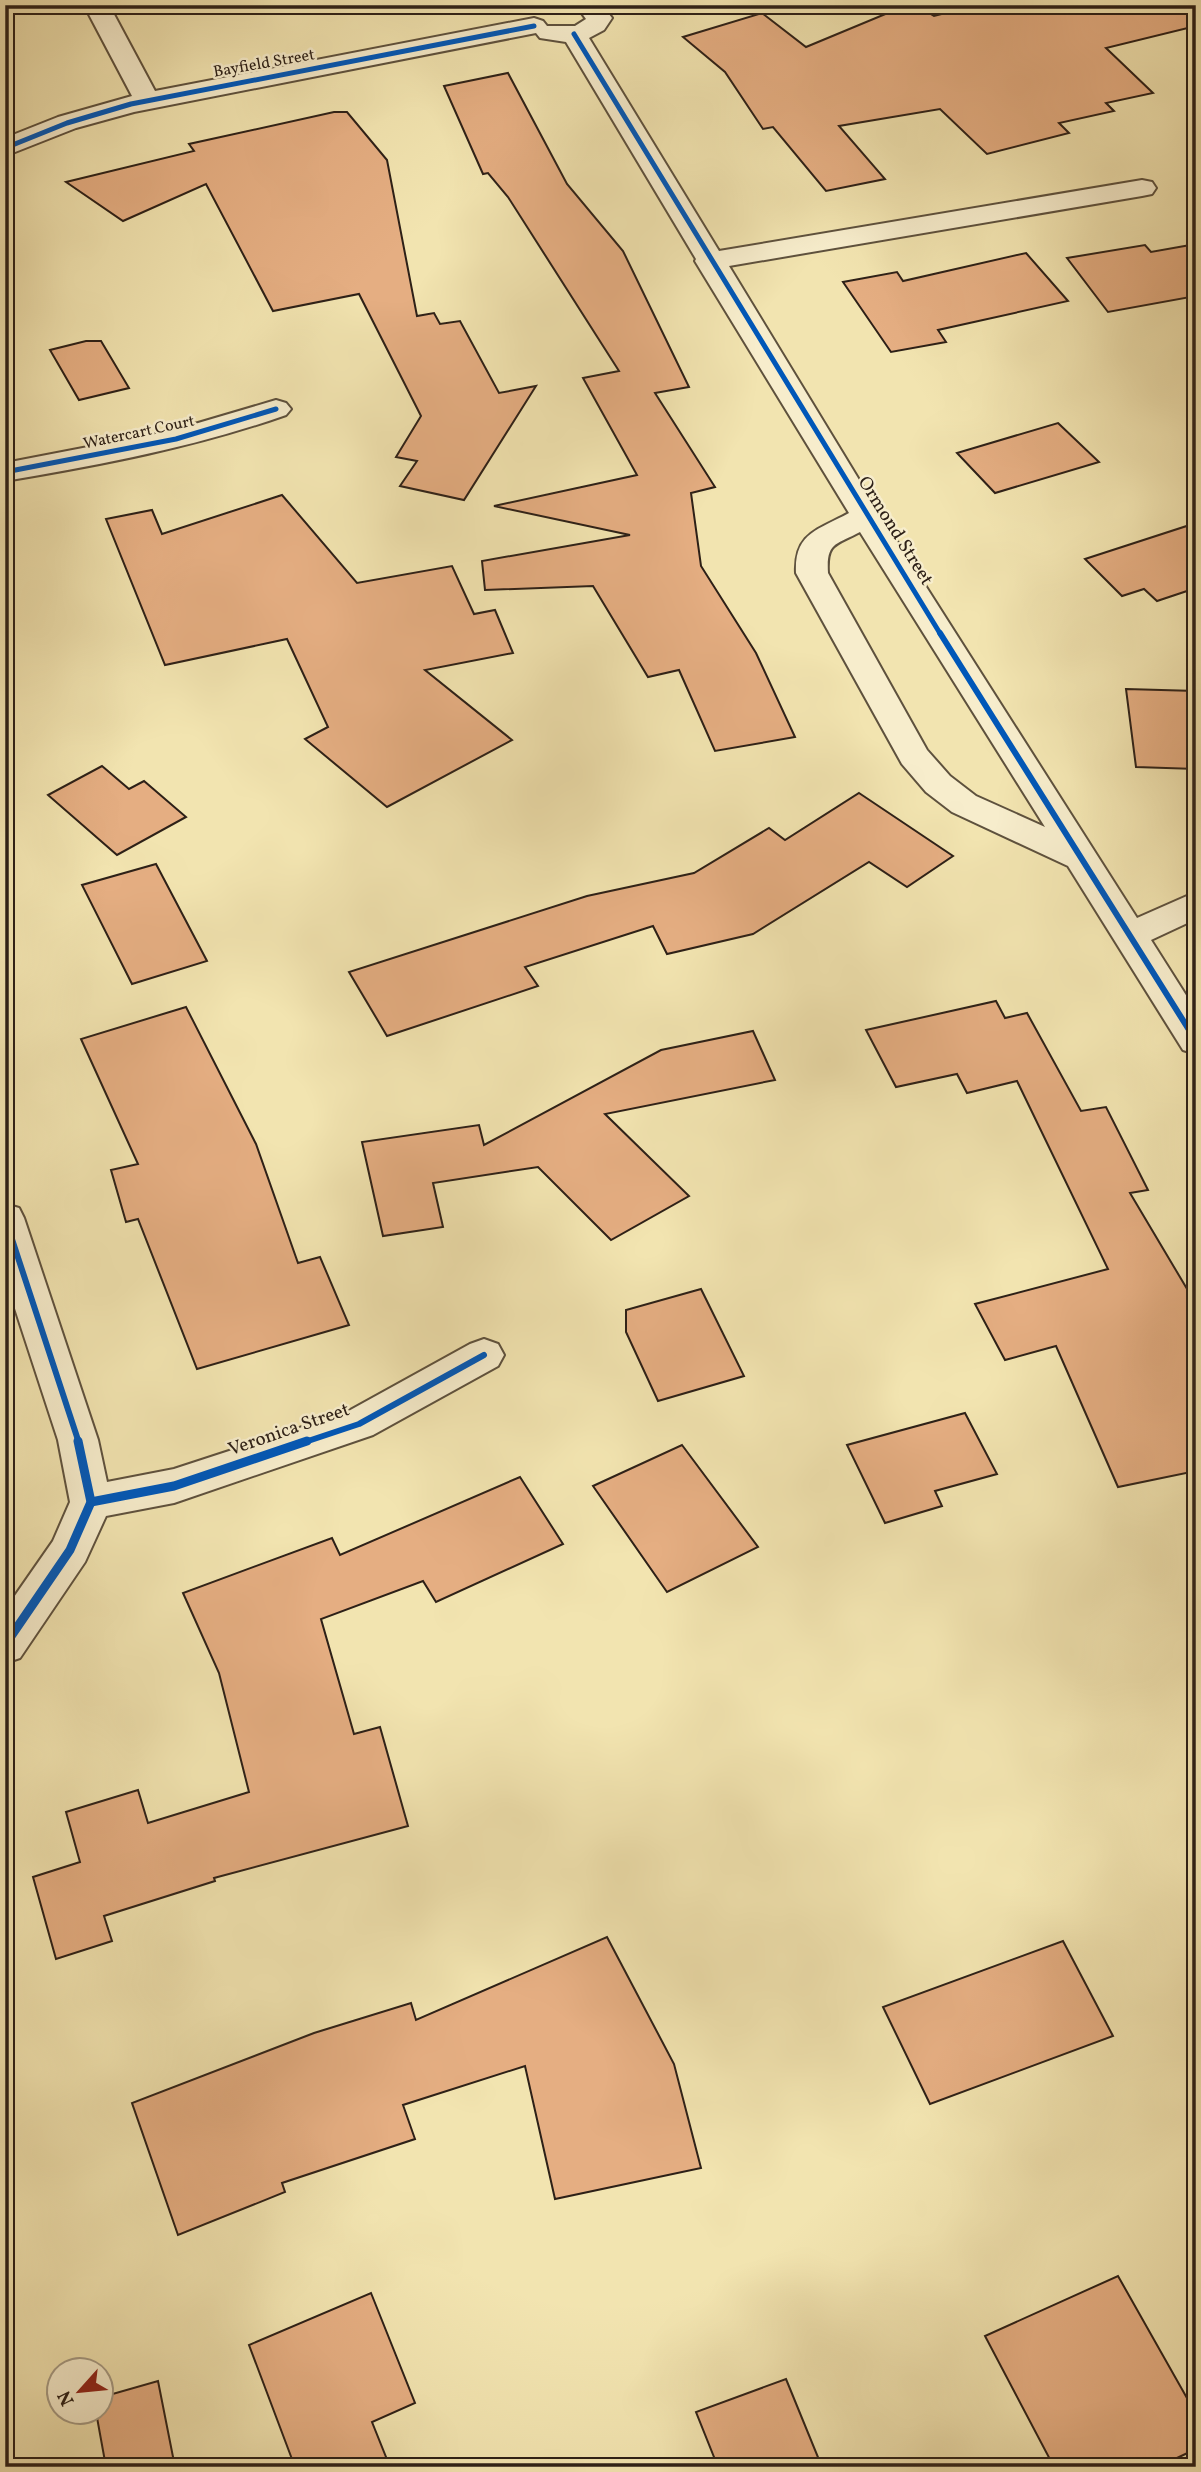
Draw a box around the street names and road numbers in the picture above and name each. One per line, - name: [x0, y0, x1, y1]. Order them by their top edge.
- street label: Bayfield Street: [212, 44, 317, 84]
- street label: Watercart Court: [81, 410, 197, 456]
- street label: Ormond Street: [851, 471, 939, 591]
- street label: Veronica Street: [225, 1397, 354, 1463]

